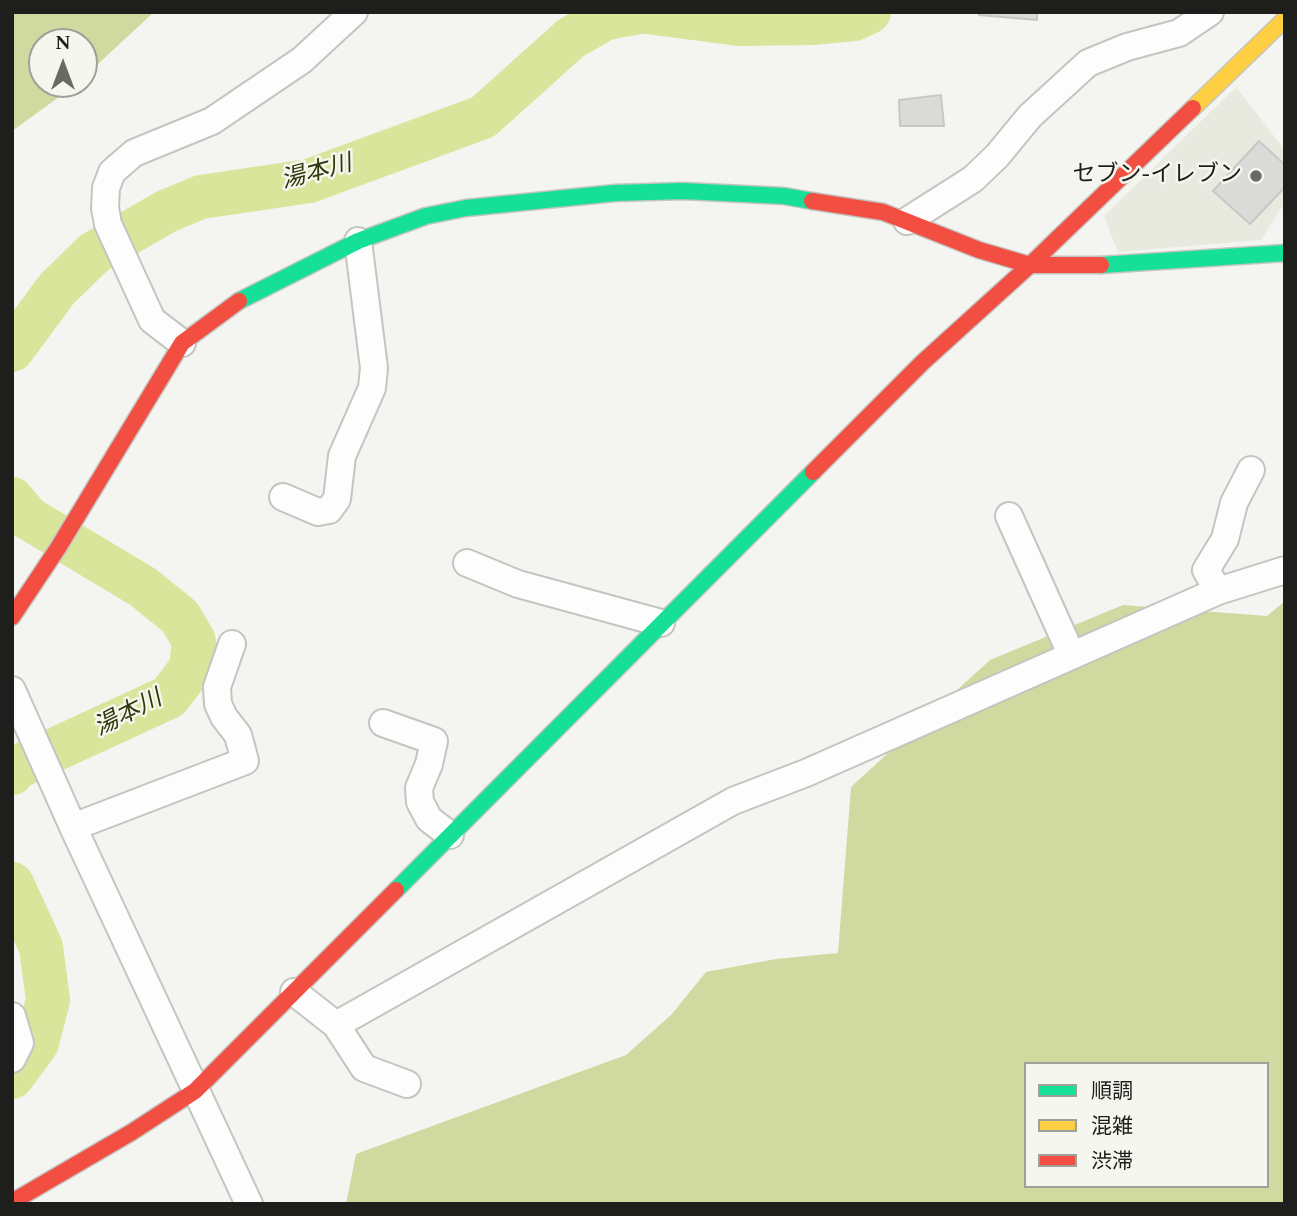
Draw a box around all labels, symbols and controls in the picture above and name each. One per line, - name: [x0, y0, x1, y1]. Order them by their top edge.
- north arrow: [28, 28, 98, 98]
- text: N: [55, 29, 71, 58]
- water label: 湯本川: [278, 151, 356, 197]
- place label: セブン-イレブン: [1072, 162, 1242, 190]
- marker: セブン-イレブン: [1248, 168, 1264, 184]
- water label: 湯本川: [90, 686, 168, 744]
- legend: [1024, 1062, 1269, 1188]
- text: 順調: [1091, 1076, 1133, 1108]
- text: 混雑: [1091, 1111, 1133, 1143]
- text: 渋滞: [1091, 1146, 1133, 1178]

